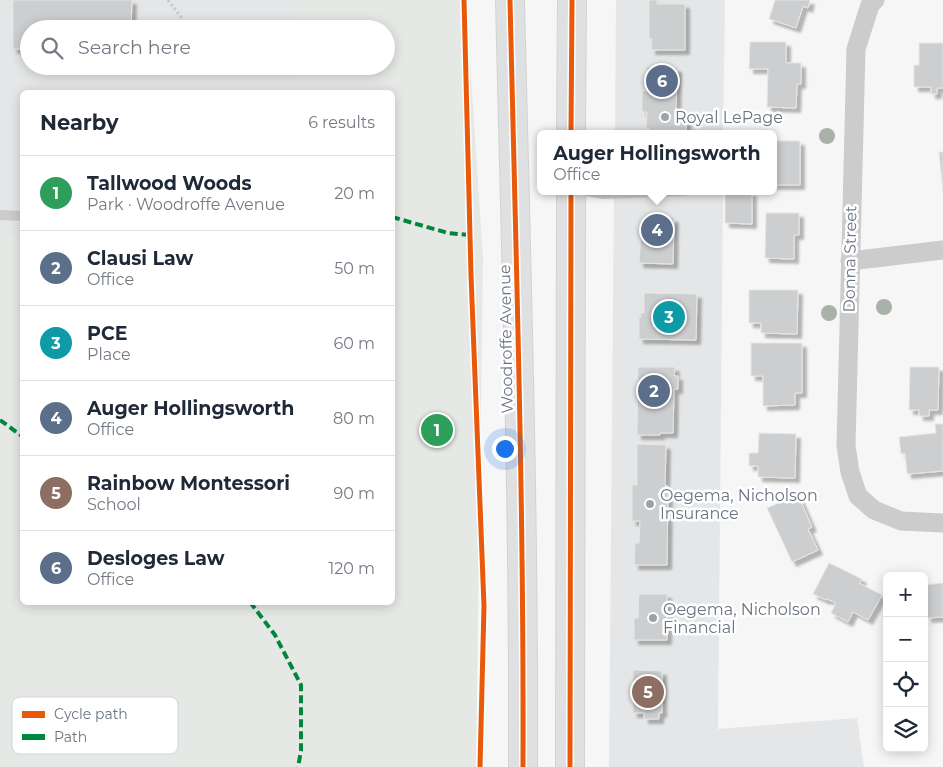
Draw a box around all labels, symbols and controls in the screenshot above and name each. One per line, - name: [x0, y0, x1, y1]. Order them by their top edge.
- search box: [20, 20, 395, 75]
- icon: search: [38, 34, 66, 62]
- text: Search here: [78, 36, 191, 59]
- pin: 6: [646, 62, 678, 100]
- place label: Royal LePage: [675, 108, 783, 127]
- text: Nearby: [40, 110, 119, 135]
- marker: Royal LePage: [659, 111, 671, 123]
- text: 6 results: [308, 113, 375, 132]
- popup: [537, 130, 777, 195]
- text: Auger Hollingsworth: [553, 142, 761, 165]
- text: Office: [553, 165, 600, 184]
- text: Tallwood Woods: [87, 172, 252, 195]
- text: 1: [53, 184, 59, 203]
- text: 20 m: [334, 184, 375, 203]
- text: Park · Woodroffe Avenue: [87, 195, 285, 214]
- street label: Donna Street: [840, 205, 860, 313]
- pin: 4: [641, 211, 673, 249]
- text: Clausi Law: [87, 247, 193, 270]
- text: 2: [51, 259, 61, 278]
- text: 50 m: [334, 259, 375, 278]
- street label: Woodroffe Avenue: [495, 264, 517, 414]
- text: Office: [87, 270, 134, 289]
- pin: 3: [653, 298, 685, 336]
- text: PCE: [87, 322, 127, 345]
- text: 3: [51, 334, 61, 353]
- text: 60 m: [333, 334, 375, 353]
- text: Place: [87, 345, 131, 364]
- pin: 2: [638, 372, 670, 410]
- text: Auger Hollingsworth: [87, 397, 294, 420]
- text: 4: [50, 409, 62, 428]
- text: 80 m: [333, 409, 375, 428]
- pin: 1: [421, 411, 453, 449]
- text: Office: [87, 420, 134, 439]
- your location: [492, 436, 518, 462]
- text: Rainbow Montessori: [87, 472, 290, 495]
- text: 5: [51, 484, 61, 503]
- text: 90 m: [333, 484, 375, 503]
- place label: Oegema, Nicholson Insurance: [660, 486, 818, 523]
- text: School: [87, 495, 141, 514]
- marker: Oegema, Nicholson Insurance: [644, 498, 656, 510]
- text: Desloges Law: [87, 547, 225, 570]
- text: 6: [51, 559, 61, 578]
- text: 120 m: [328, 559, 375, 578]
- text: Office: [87, 570, 134, 589]
- map controls: [883, 572, 928, 752]
- button: +: [883, 572, 928, 617]
- place label: Oegema, Nicholson Financial: [663, 600, 821, 637]
- marker: Oegema, Nicholson Financial: [647, 612, 659, 624]
- button: −: [883, 617, 928, 662]
- button: locate: [883, 662, 928, 707]
- pin: 5: [632, 673, 664, 711]
- legend: [12, 697, 178, 754]
- text: Cycle path: [54, 705, 128, 723]
- button: layers: [883, 707, 928, 752]
- text: Path: [54, 728, 87, 746]

